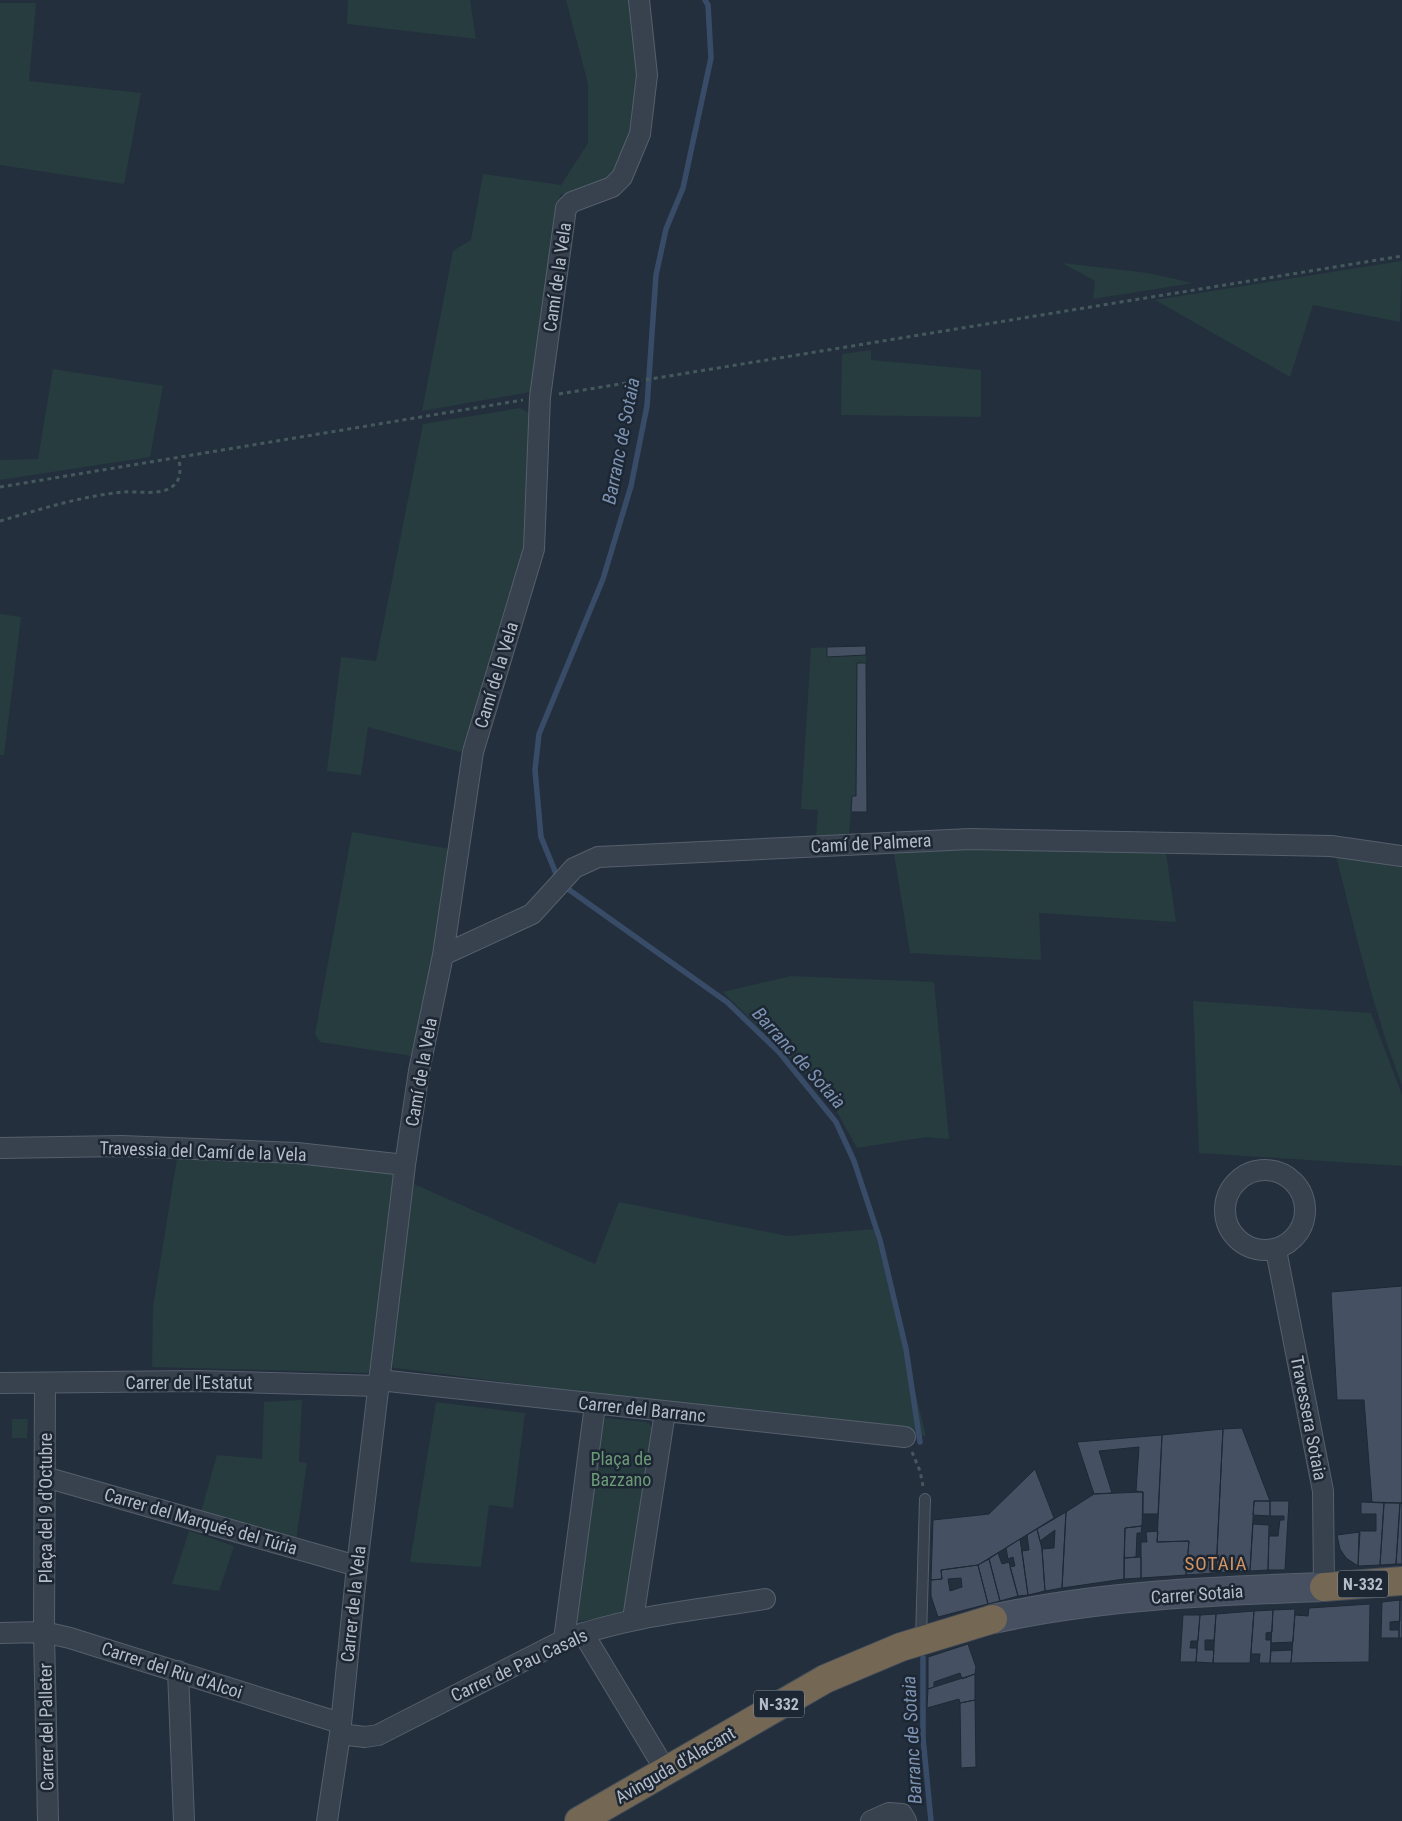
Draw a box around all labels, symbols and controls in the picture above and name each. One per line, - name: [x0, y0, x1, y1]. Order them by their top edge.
- street label: Camí de la Vela: [539, 221, 575, 333]
- water label: Barranc de Sotaia: [597, 376, 645, 506]
- street label: Camí de la Vela: [470, 619, 522, 731]
- street label: Camí de Palmera: [810, 829, 932, 857]
- water label: Barranc de Sotaia: [747, 1003, 851, 1113]
- street label: Camí de la Vela: [401, 1016, 441, 1128]
- street label: Travessia del Camí de la Vela: [99, 1137, 307, 1165]
- street label: Travessera Sotaia: [1287, 1354, 1331, 1482]
- street label: Carrer de l'Estatut: [126, 1372, 252, 1393]
- street label: Carrer del Barranc: [577, 1392, 707, 1426]
- street label: Plaça del 9 d'Octubre: [35, 1433, 56, 1583]
- park label: Plaça de Bazzano: [590, 1448, 652, 1490]
- street label: Carrer del Marqués del Túria: [102, 1483, 300, 1559]
- street label: Carrer de la Vela: [336, 1545, 370, 1663]
- district label: SOTAIA: [1184, 1552, 1248, 1575]
- road number: N-332: [1338, 1570, 1388, 1598]
- street label: Carrer Sotaia: [1150, 1580, 1244, 1608]
- street label: Carrer de Pau Casals: [447, 1624, 591, 1706]
- street label: Carrer del Riu d'Alcoi: [99, 1637, 245, 1703]
- street label: Carrer del Palleter: [34, 1662, 58, 1791]
- water label: Barranc de Sotaia: [897, 1675, 927, 1805]
- road number: N-332: [754, 1690, 804, 1718]
- street label: Avinguda d'Alacant: [611, 1722, 739, 1808]

